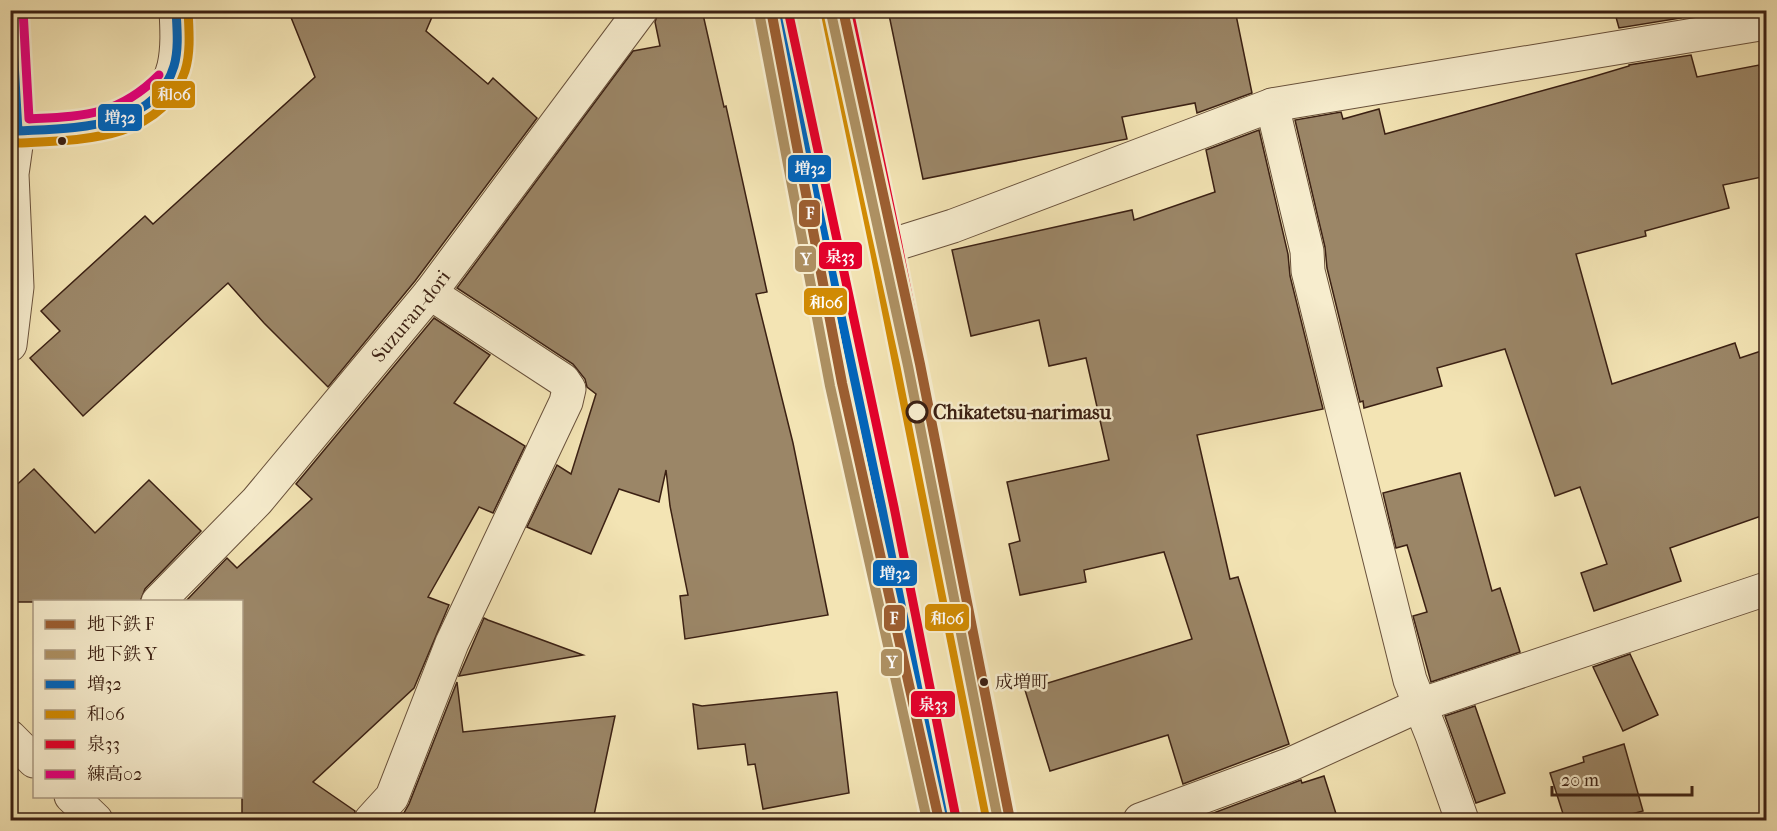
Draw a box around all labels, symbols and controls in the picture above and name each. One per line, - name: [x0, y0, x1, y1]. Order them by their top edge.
- line badge: 和06: [151, 80, 196, 109]
- text: 和06: [157, 85, 191, 104]
- line badge: 増32: [97, 103, 143, 132]
- text: 増32: [105, 108, 135, 128]
- unlabelled marker: [56, 135, 68, 147]
- line badge: 増32: [787, 154, 832, 183]
- text: 増32: [795, 159, 825, 179]
- line badge: F: [798, 199, 821, 228]
- text: F: [805, 204, 815, 223]
- line badge: 泉33: [818, 241, 863, 270]
- line badge: Y: [794, 245, 817, 273]
- text: 泉33: [825, 247, 855, 267]
- text: Y: [800, 250, 813, 269]
- street label: Suzuran-dori: [366, 265, 455, 366]
- line badge: 和06: [803, 287, 848, 316]
- text: 和06: [809, 293, 843, 312]
- marker: Chikatetsu-narimasu: [906, 401, 928, 423]
- place label: Chikatetsu-narimasu: [933, 401, 1112, 424]
- line badge: 増32: [872, 559, 918, 587]
- text: 増32: [880, 564, 910, 584]
- legend: [33, 600, 243, 798]
- line badge: 和06: [924, 603, 970, 632]
- line badge: F: [883, 604, 906, 632]
- text: F: [889, 609, 899, 628]
- text: 和06: [930, 609, 964, 628]
- text: 地下鉄 F: [87, 614, 155, 635]
- text: 地下鉄 Y: [87, 644, 158, 665]
- line badge: Y: [880, 648, 903, 677]
- text: Y: [886, 653, 899, 672]
- place label: 成増町: [995, 672, 1049, 693]
- text: 増32: [87, 674, 122, 695]
- marker: 成増町: [978, 676, 990, 688]
- line badge: 泉33: [910, 690, 956, 718]
- text: 泉33: [918, 695, 948, 715]
- text: 和06: [87, 704, 125, 725]
- text: 泉33: [87, 734, 120, 755]
- scale bar: [1552, 759, 1692, 797]
- text: 練高02: [87, 764, 142, 785]
- text: 20 m: [1561, 770, 1599, 791]

